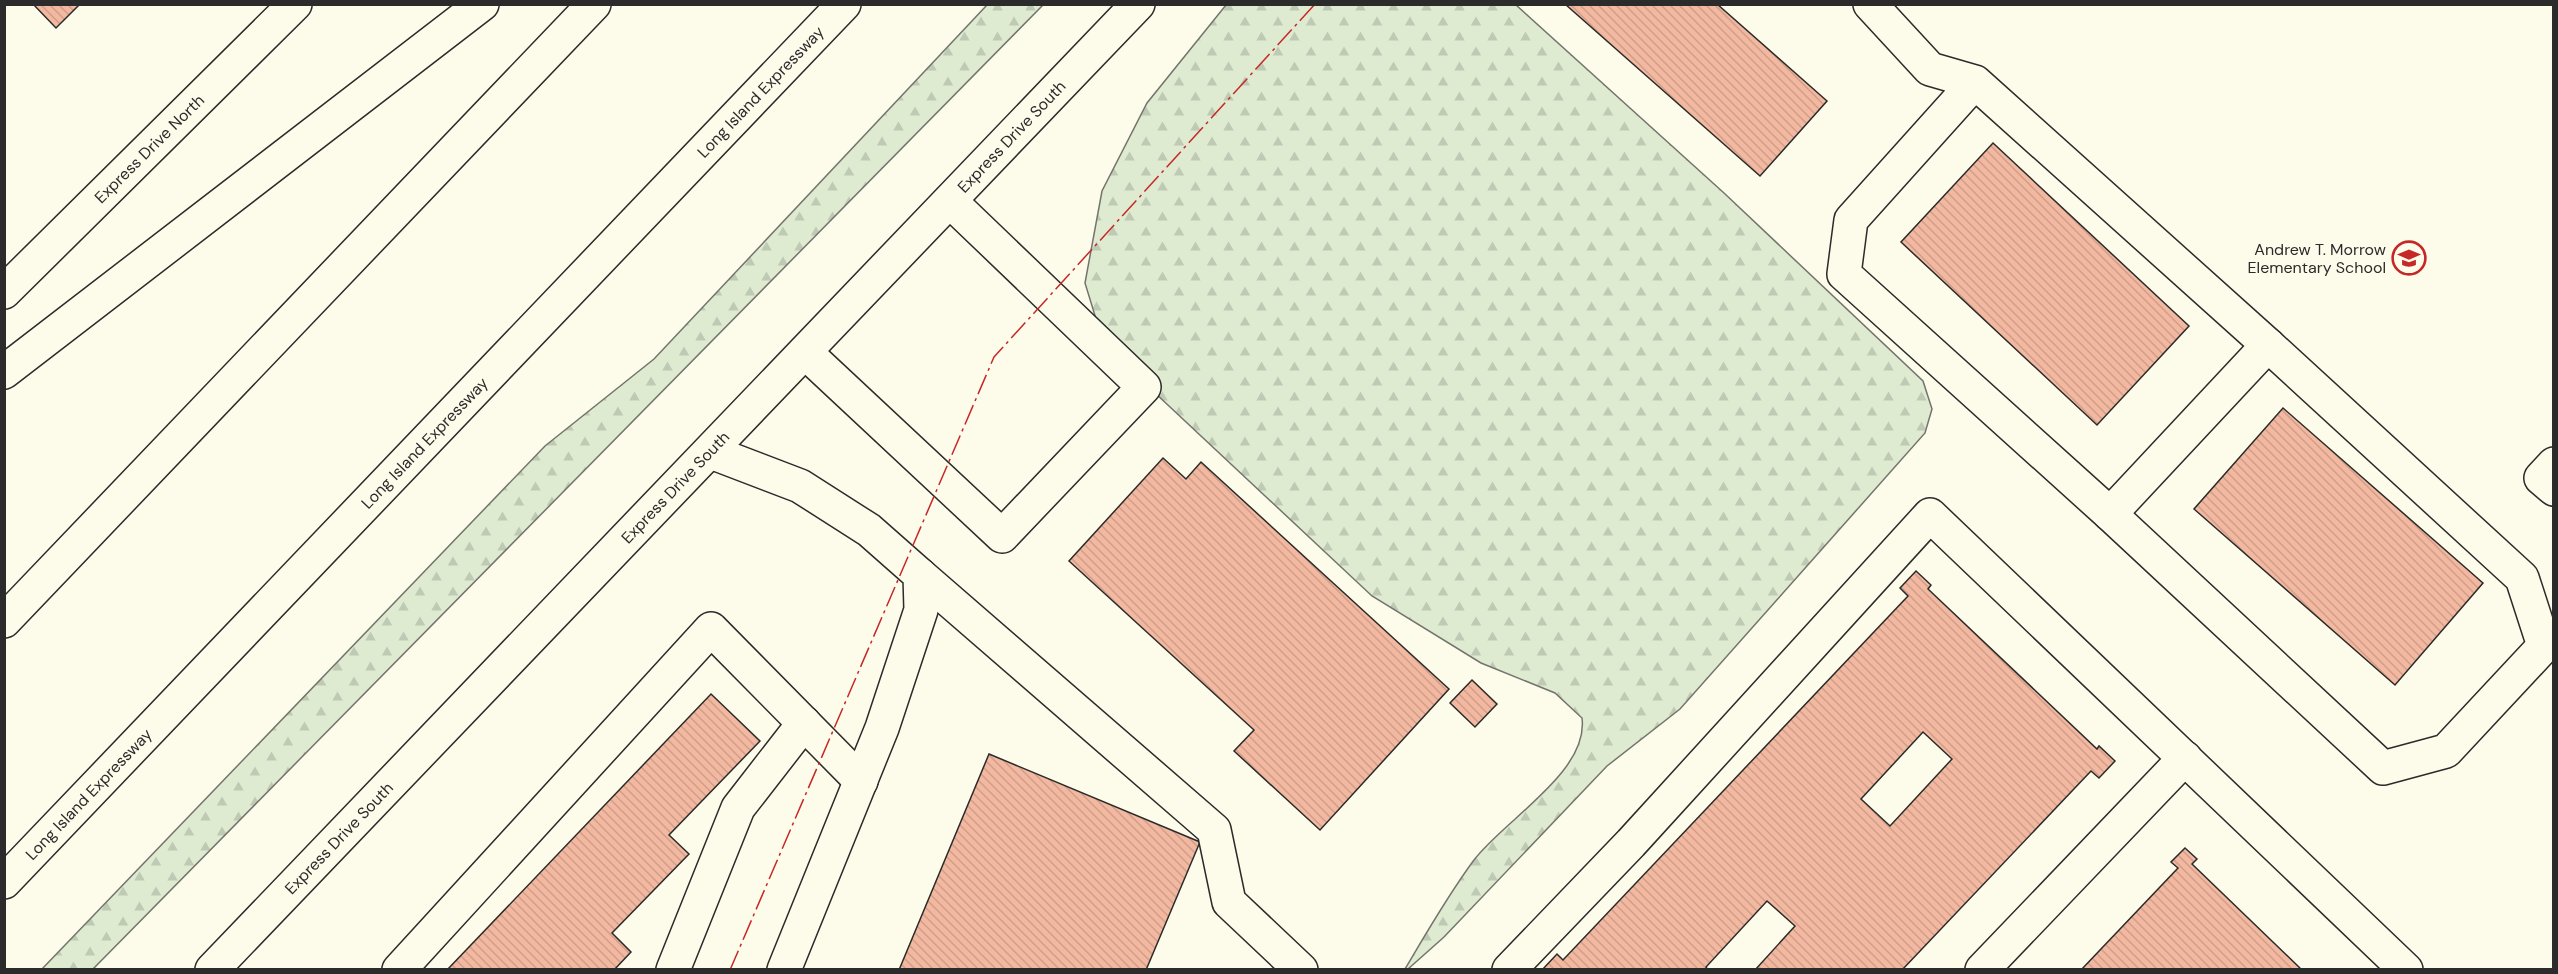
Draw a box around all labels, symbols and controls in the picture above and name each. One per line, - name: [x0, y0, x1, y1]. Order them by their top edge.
- street label: Long Island Expressway: [692, 21, 828, 162]
- street label: Express Drive South: [953, 76, 1070, 197]
- street label: Express Drive North: [90, 90, 208, 207]
- place label: Andrew T. Morrow Elementary School: [2248, 239, 2386, 278]
- school or university icon: Andrew T. Morrow Elementary School: [2391, 240, 2427, 276]
- street label: Long Island Expressway: [356, 372, 492, 513]
- street label: Express Drive South: [616, 426, 734, 548]
- street label: Long Island Expressway: [20, 724, 156, 864]
- street label: Express Drive South: [280, 777, 397, 898]

